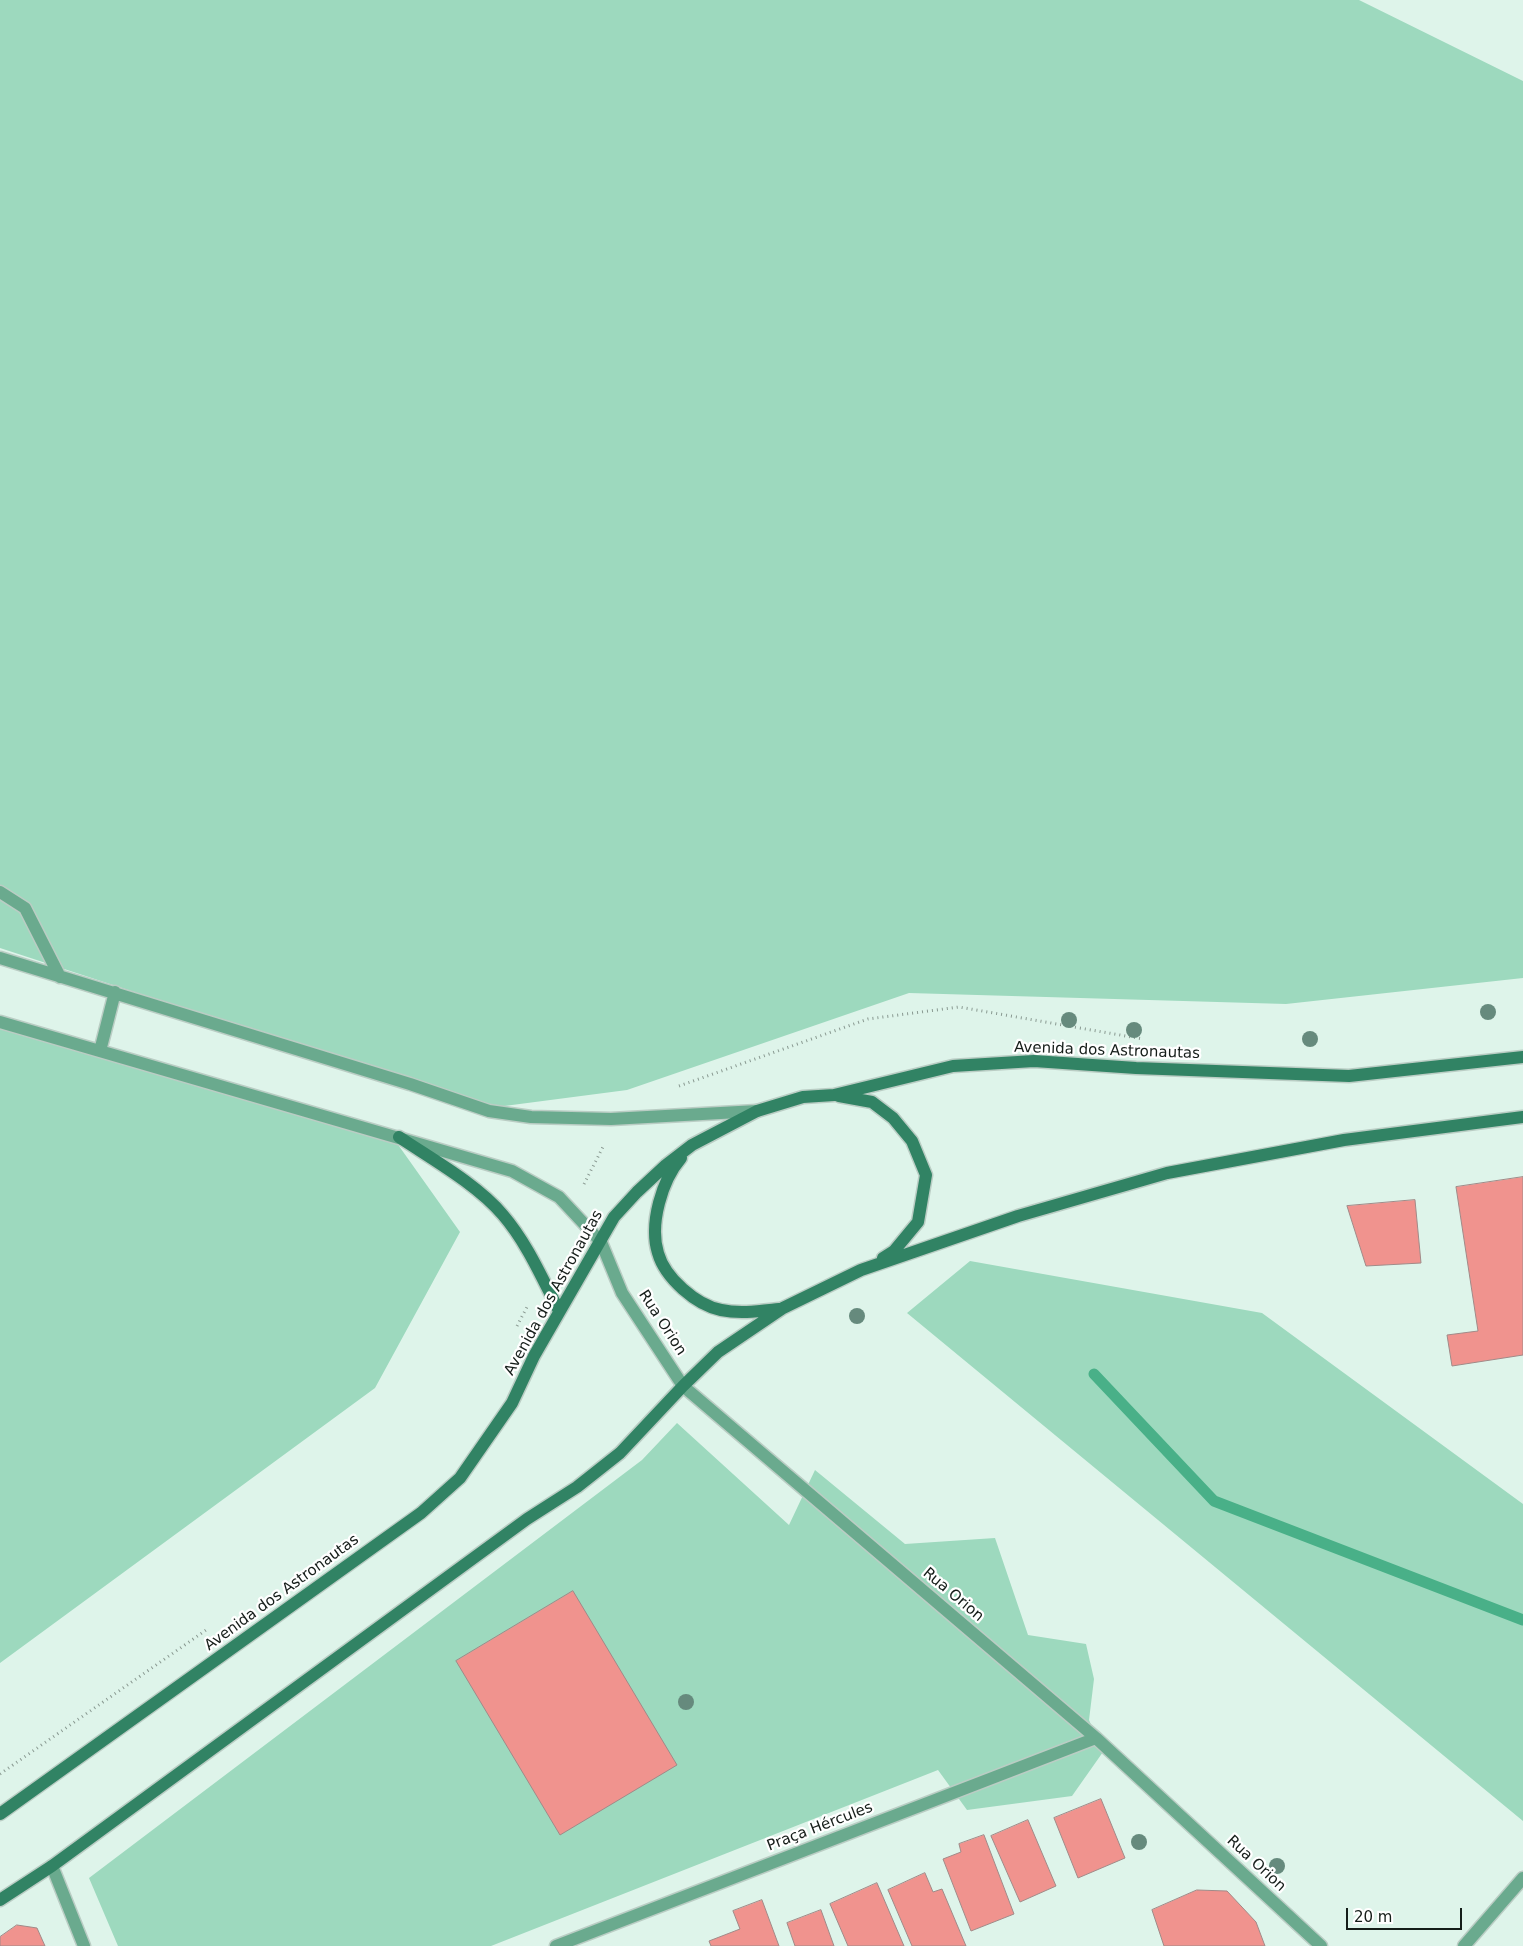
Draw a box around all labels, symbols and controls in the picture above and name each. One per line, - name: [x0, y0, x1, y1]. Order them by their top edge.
- street label: Avenida dos Astronautas: [1014, 1039, 1200, 1063]
- street label: Avenida dos Astronautas: [501, 1207, 607, 1379]
- street label: Rua Orion: [634, 1287, 690, 1359]
- street label: Avenida dos Astronautas: [201, 1531, 363, 1655]
- street label: Rua Orion: [919, 1564, 987, 1626]
- street label: Praça Hércules: [765, 1799, 875, 1855]
- street label: Rua Orion: [1223, 1832, 1289, 1896]
- scale bar: [1348, 1898, 1464, 1930]
- text: 20 m: [1354, 1908, 1392, 1926]

